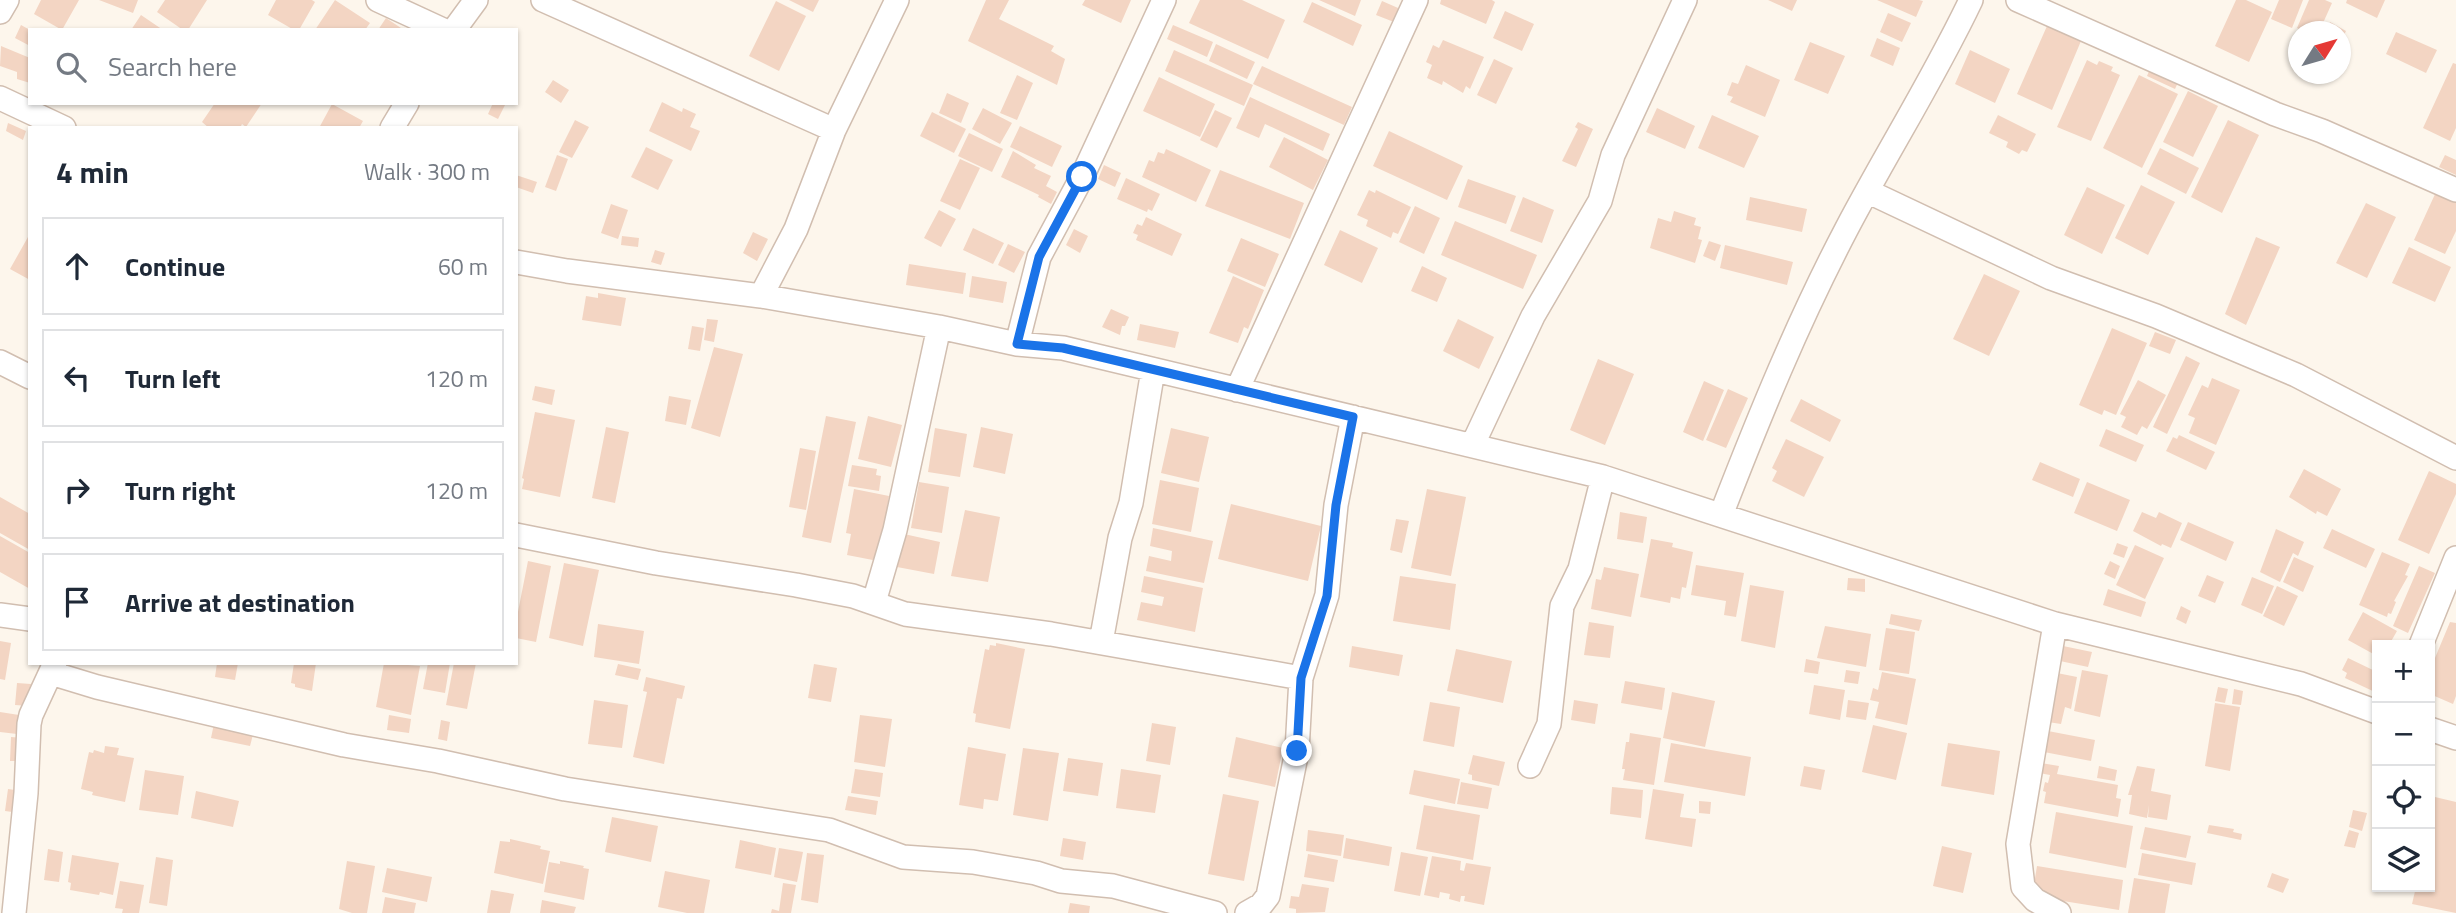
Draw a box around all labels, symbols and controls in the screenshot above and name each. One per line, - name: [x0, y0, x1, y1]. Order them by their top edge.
- north arrow: [2288, 21, 2351, 84]
- search box: [28, 28, 518, 105]
- text: Search here: [108, 47, 237, 86]
- icon: search: [52, 48, 90, 86]
- text: 4 min: [56, 149, 129, 195]
- text: Walk · 300 m: [364, 154, 490, 189]
- route start: [1066, 161, 1097, 192]
- icon: ahead: [58, 247, 96, 285]
- text: Continue: [125, 247, 225, 286]
- text: 60 m: [438, 249, 488, 284]
- icon: left: [58, 359, 96, 397]
- text: Turn left: [125, 359, 220, 398]
- text: 120 m: [425, 361, 488, 396]
- icon: right: [58, 471, 96, 509]
- text: Turn right: [125, 471, 236, 510]
- text: 120 m: [425, 473, 488, 508]
- icon: arrive: [58, 583, 96, 621]
- text: Arrive at destination: [125, 583, 355, 622]
- map controls: [2372, 640, 2435, 892]
- button: +: [2372, 640, 2435, 703]
- button: −: [2372, 703, 2435, 766]
- route end: [1281, 735, 1312, 766]
- button: locate: [2372, 766, 2435, 829]
- button: layers: [2372, 829, 2435, 892]

